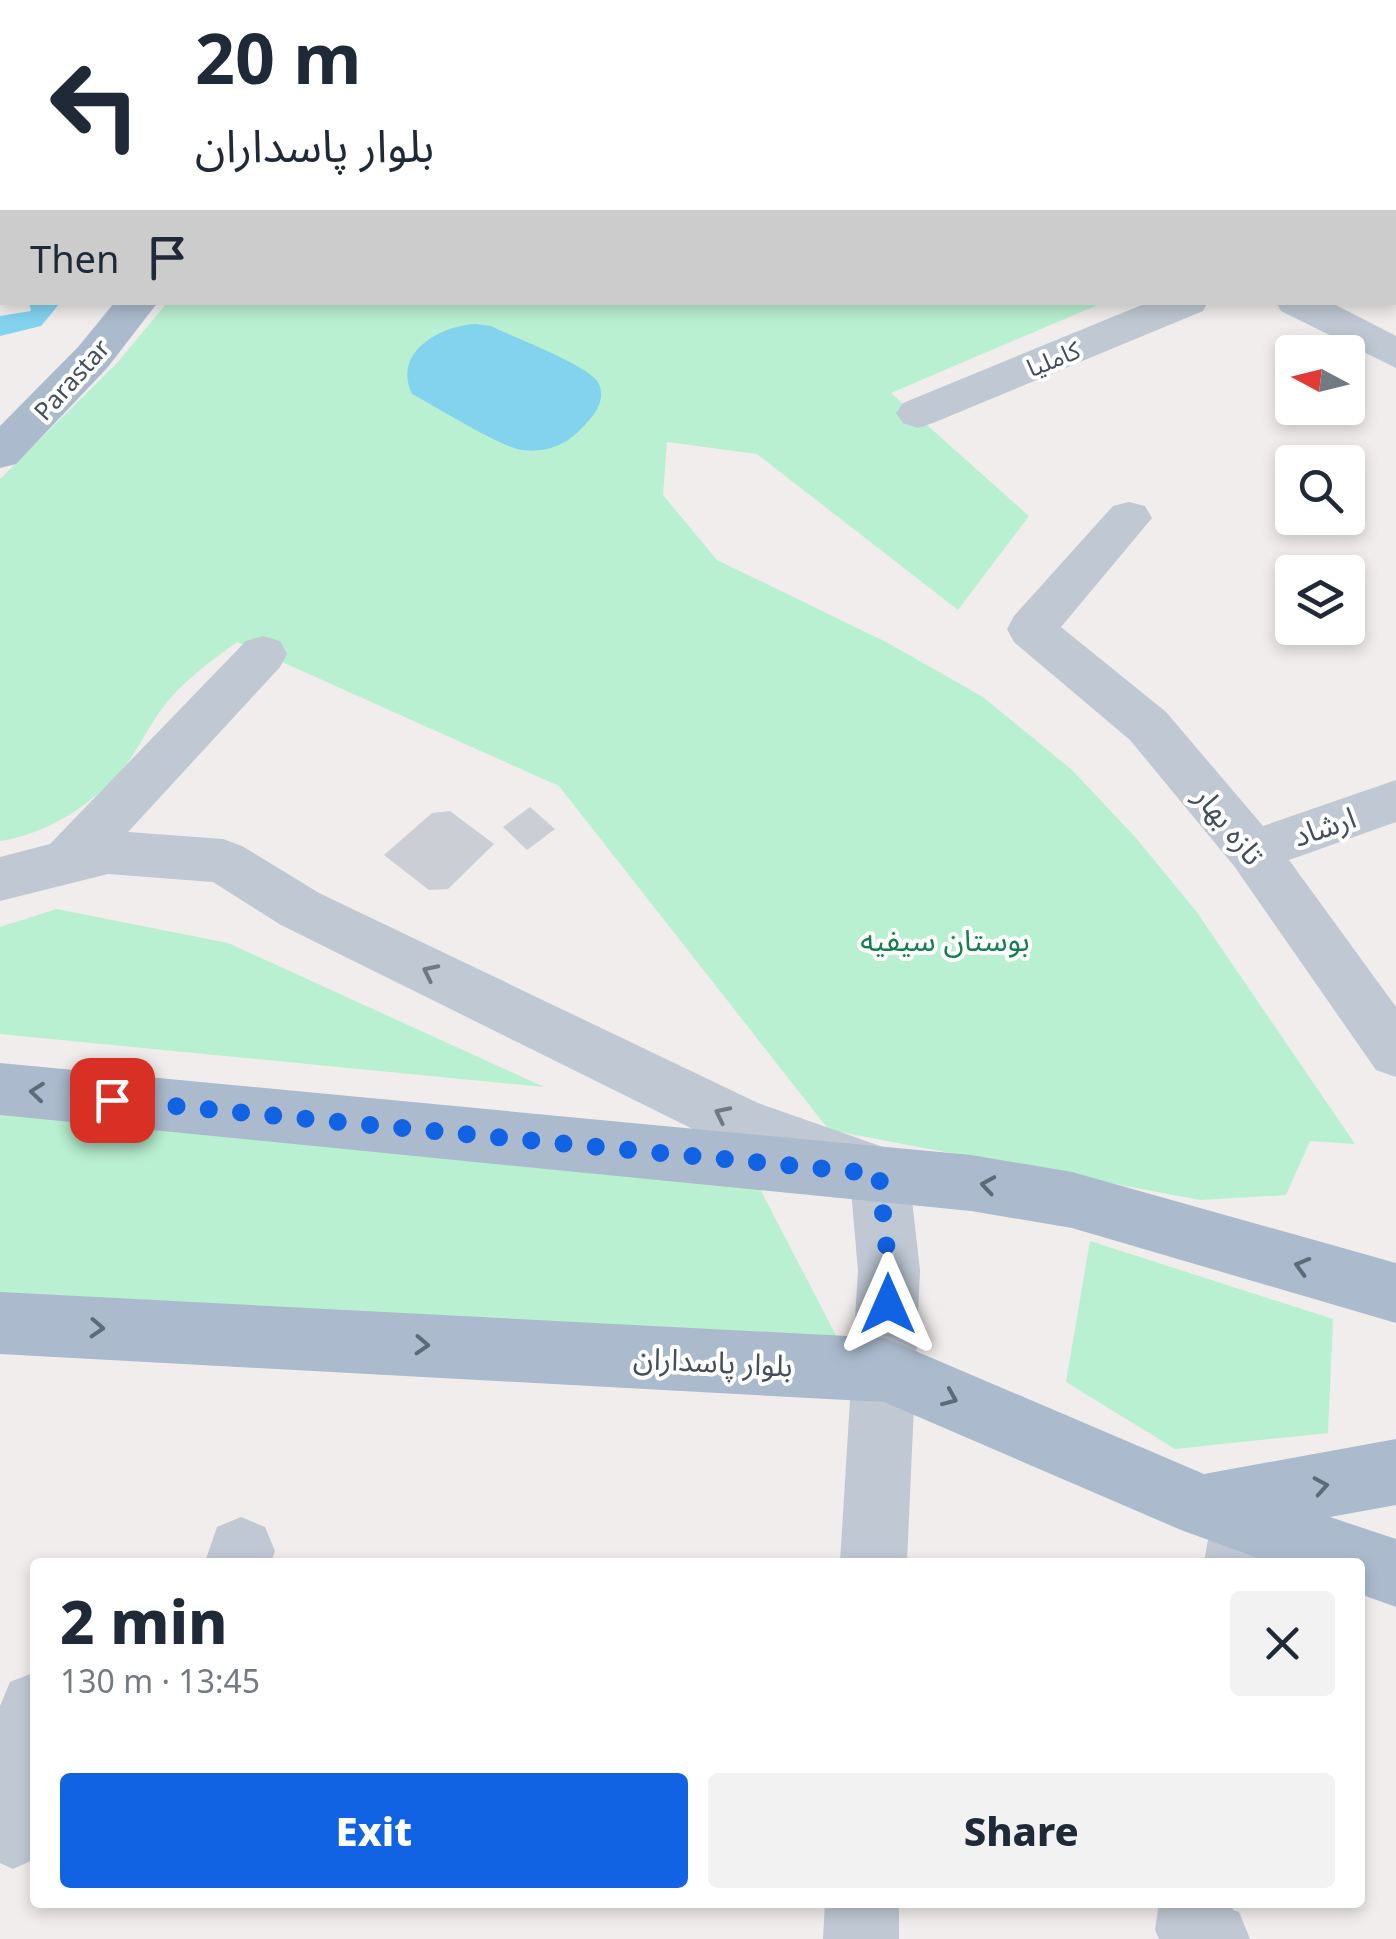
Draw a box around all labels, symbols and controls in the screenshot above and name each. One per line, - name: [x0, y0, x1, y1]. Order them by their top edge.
- text: 20 m: [195, 9, 362, 105]
- icon: left: [30, 40, 160, 170]
- text: بلوار پاسداران: [195, 114, 434, 175]
- icon: arrive: [140, 230, 195, 285]
- text: Then: [30, 232, 120, 284]
- street label: Parastar: [25, 331, 117, 427]
- street label: کاملیا: [1021, 332, 1085, 384]
- north arrow: [1275, 335, 1365, 425]
- map controls: [1275, 335, 1365, 645]
- button: search: [1275, 445, 1365, 535]
- button: layers: [1275, 555, 1365, 645]
- street label: تازه بهار: [1185, 776, 1274, 873]
- street label: ارشاد: [1287, 796, 1361, 856]
- park label: بوستان سیفیه: [860, 919, 1030, 960]
- one-way arrow: [422, 965, 440, 985]
- pin: [70, 1058, 155, 1143]
- icon: arrive: [85, 1073, 140, 1128]
- one-way arrow: [29, 1082, 45, 1104]
- one-way arrow: [715, 1107, 733, 1127]
- one-way arrow: [980, 1176, 996, 1197]
- position arrow: [836, 1252, 940, 1356]
- one-way arrow: [1294, 1257, 1311, 1278]
- one-way arrow: [90, 1317, 106, 1338]
- one-way arrow: [414, 1334, 430, 1355]
- street label: بلوار پاسداران: [632, 1336, 794, 1386]
- one-way arrow: [940, 1386, 958, 1406]
- one-way arrow: [1313, 1476, 1329, 1497]
- text: 2 min: [60, 1580, 228, 1662]
- button: close: [1230, 1591, 1335, 1696]
- text: 130 m · 13:45: [60, 1659, 260, 1702]
- button: Exit: [60, 1773, 688, 1888]
- button: Share: [708, 1773, 1335, 1888]

